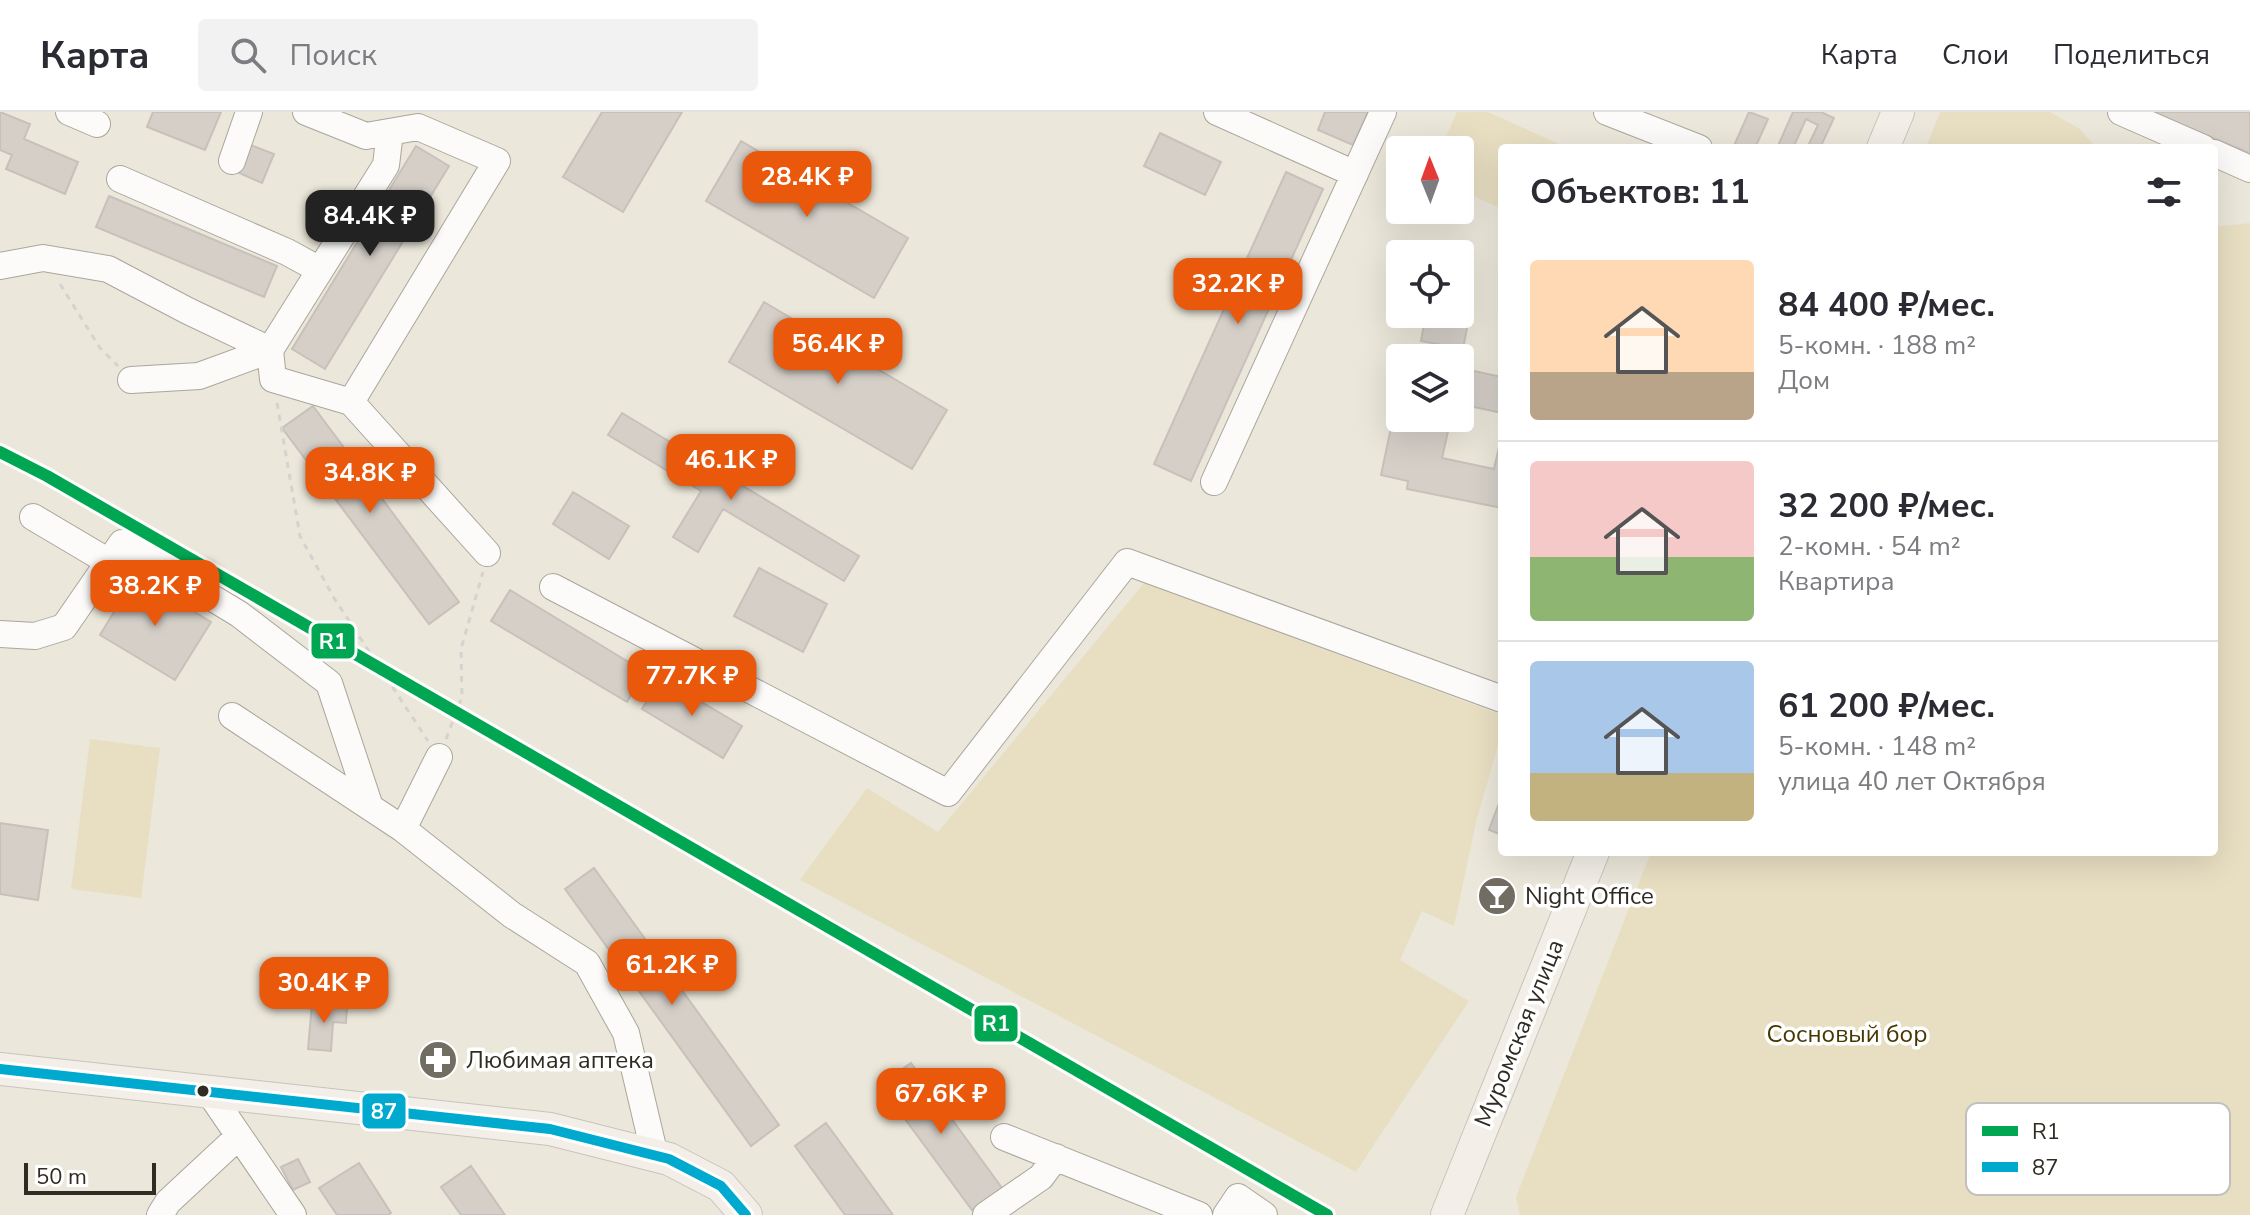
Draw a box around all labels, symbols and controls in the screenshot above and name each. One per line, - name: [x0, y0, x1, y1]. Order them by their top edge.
- search box: [198, 19, 758, 91]
- text: Карта: [40, 30, 150, 81]
- icon: search: [226, 33, 270, 77]
- text: Поиск: [290, 35, 377, 76]
- text: Карта: [1821, 36, 1898, 74]
- text: Слои: [1942, 36, 2009, 74]
- text: Поделиться: [2053, 36, 2210, 74]
- north arrow: [1386, 136, 1474, 224]
- map controls: [1386, 136, 1474, 432]
- pin: 28.4K ₽: [733, 151, 881, 219]
- text: 28.4K ₽: [760, 159, 854, 194]
- text: Объектов: 11: [1530, 169, 1750, 215]
- icon: filters: [2142, 170, 2186, 214]
- pin: 84.4K ₽: [296, 190, 444, 258]
- text: 84.4K ₽: [323, 198, 417, 233]
- button: locate: [1386, 240, 1474, 328]
- pin: 32.2K ₽: [1164, 258, 1312, 326]
- text: 32.2K ₽: [1191, 266, 1285, 301]
- text: 84 400 ₽/мес.: [1778, 282, 1995, 328]
- icon: home: [1594, 292, 1690, 388]
- pin: 56.4K ₽: [764, 318, 912, 386]
- text: 56.4K ₽: [791, 326, 885, 361]
- text: 5-комн. · 188 m²: [1778, 328, 1976, 363]
- button: layers: [1386, 344, 1474, 432]
- text: Дом: [1778, 363, 1830, 398]
- pin: 46.1K ₽: [657, 434, 805, 502]
- text: 46.1K ₽: [684, 442, 778, 477]
- pin: 34.8K ₽: [296, 447, 444, 515]
- text: 34.8K ₽: [323, 455, 417, 490]
- text: 32 200 ₽/мес.: [1778, 483, 1995, 529]
- icon: home: [1594, 493, 1690, 589]
- text: 2-комн. · 54 m²: [1778, 529, 1961, 564]
- pin: 38.2K ₽: [81, 560, 229, 628]
- text: Квартира: [1778, 564, 1894, 599]
- text: 38.2K ₽: [108, 568, 202, 603]
- line badge: R1: [310, 622, 356, 660]
- text: R1: [319, 627, 347, 657]
- pin: 77.7K ₽: [618, 650, 766, 718]
- text: 77.7K ₽: [645, 658, 739, 693]
- text: 61 200 ₽/мес.: [1778, 683, 1995, 729]
- icon: home: [1594, 693, 1690, 789]
- text: 5-комн. · 148 m²: [1778, 729, 1976, 764]
- text: улица 40 лет Октября: [1778, 764, 2046, 799]
- bar icon: Night Office: [1476, 875, 1518, 917]
- place label: Night Office: [1525, 880, 1654, 912]
- street label: Муромская улица: [1467, 934, 1571, 1132]
- pin: 61.2K ₽: [598, 939, 746, 1007]
- text: 61.2K ₽: [625, 947, 719, 982]
- pin: 30.4K ₽: [250, 957, 398, 1025]
- text: 30.4K ₽: [277, 965, 371, 1000]
- line badge: R1: [973, 1004, 1019, 1043]
- text: R1: [982, 1009, 1010, 1039]
- park label: Сосновый бор: [1767, 1018, 1927, 1050]
- pharmacy icon: Любимая аптека: [417, 1039, 459, 1081]
- place label: Любимая аптека: [466, 1044, 654, 1076]
- pin: 67.6K ₽: [867, 1068, 1015, 1136]
- text: 67.6K ₽: [894, 1076, 988, 1111]
- unlabelled marker: [195, 1083, 211, 1099]
- line badge: 87: [361, 1092, 407, 1130]
- text: 87: [371, 1097, 397, 1127]
- legend: [1966, 1103, 2230, 1195]
- text: R1: [2032, 1117, 2060, 1147]
- text: 87: [2032, 1153, 2058, 1183]
- scale bar: [24, 1159, 156, 1195]
- text: 50 m: [36, 1162, 87, 1192]

